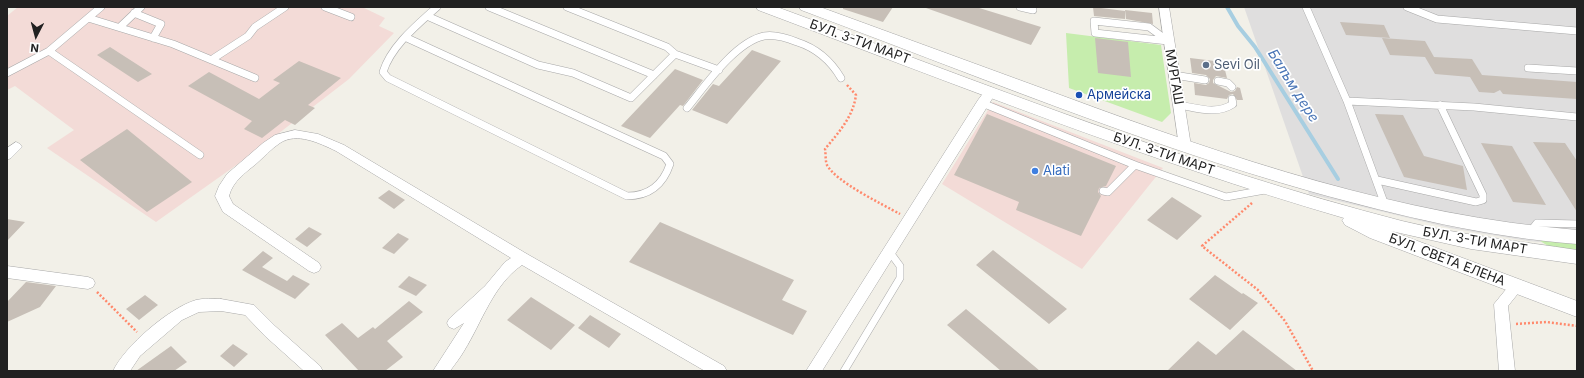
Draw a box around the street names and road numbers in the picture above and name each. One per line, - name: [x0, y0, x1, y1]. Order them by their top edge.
- street label: БУЛ. 3-ТИ МАРТ: [808, 17, 912, 67]
- street label: МУРГАШ: [1161, 48, 1187, 106]
- street label: БУЛ. 3-ТИ МАРТ: [1111, 129, 1217, 179]
- street label: БУЛ. 3-ТИ МАРТ: [1421, 224, 1529, 258]
- street label: БУЛ. СВЕТА ЕЛЕНА: [1387, 231, 1507, 289]

